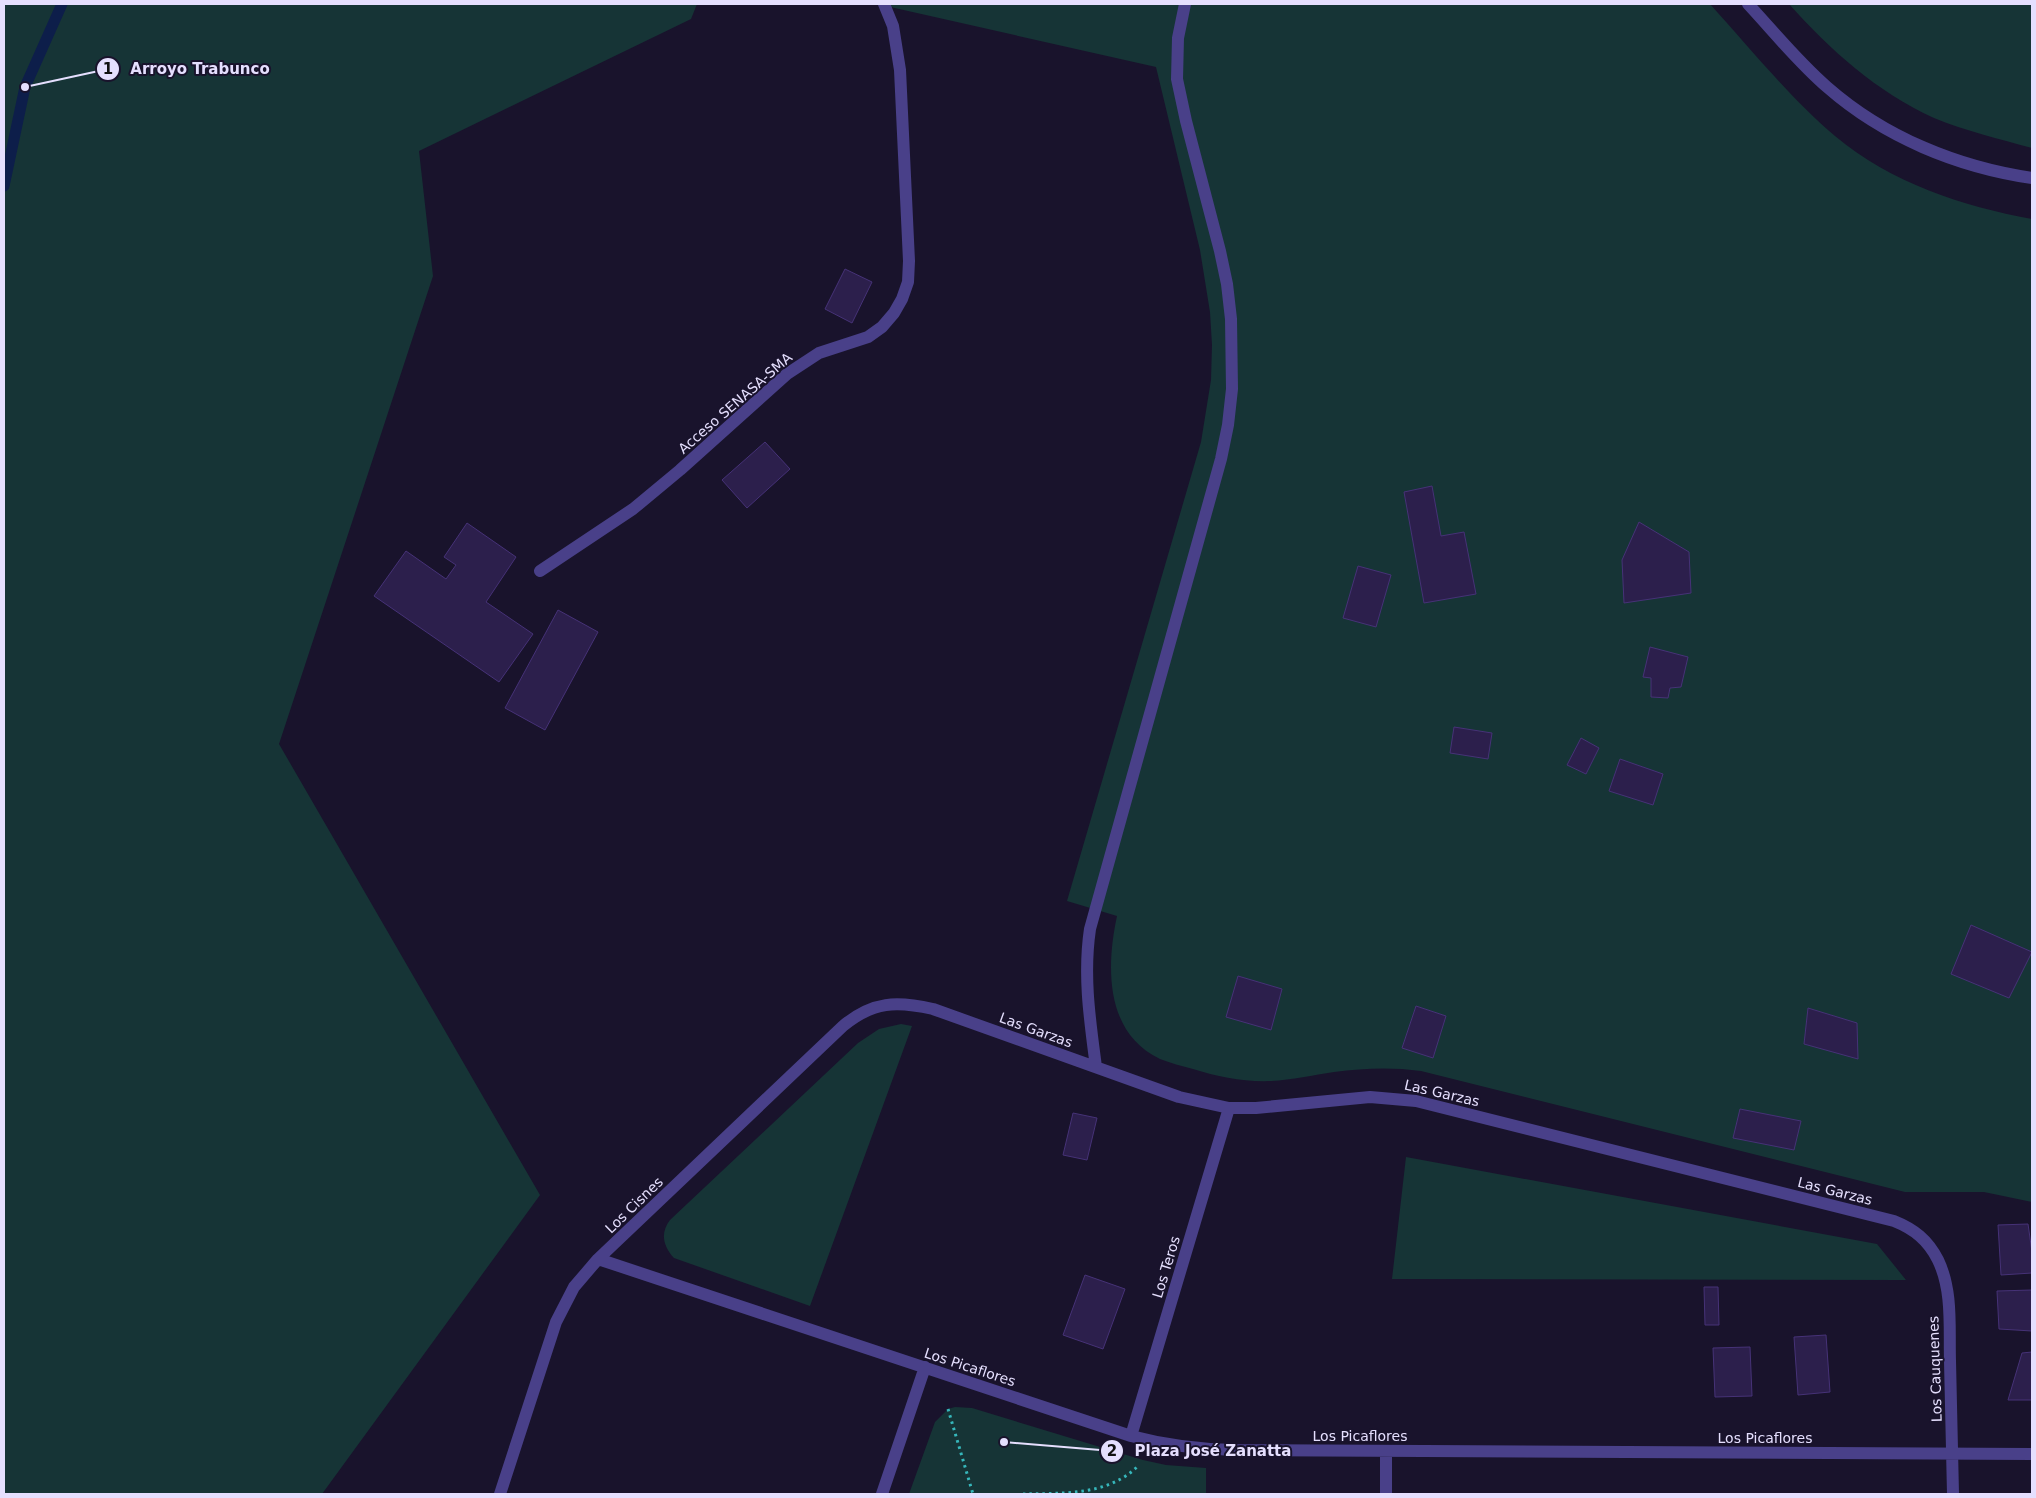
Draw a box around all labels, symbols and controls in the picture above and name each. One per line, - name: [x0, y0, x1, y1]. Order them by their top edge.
- callout: Arroyo Trabunco: [96, 54, 280, 84]
- text: 1: [103, 60, 113, 78]
- text: Arroyo Trabunco: [130, 60, 270, 78]
- street label: Acceso SENASA-SMA: [675, 349, 795, 457]
- street label: Las Garzas: [997, 1009, 1075, 1051]
- street label: Las Garzas: [1403, 1077, 1481, 1109]
- street label: Los Cisnes: [602, 1174, 666, 1236]
- street label: Las Garzas: [1796, 1174, 1874, 1208]
- street label: Los Teros: [1149, 1234, 1183, 1300]
- street label: Los Cauquenes: [1925, 1316, 1945, 1422]
- street label: Los Picaflores: [922, 1345, 1018, 1389]
- street label: Los Picaflores: [1313, 1428, 1407, 1444]
- street label: Los Picaflores: [1718, 1430, 1812, 1446]
- callout: Plaza José Zanatta: [1099, 1436, 1301, 1466]
- text: 2: [1107, 1442, 1117, 1460]
- text: Plaza José Zanatta: [1135, 1442, 1291, 1460]

